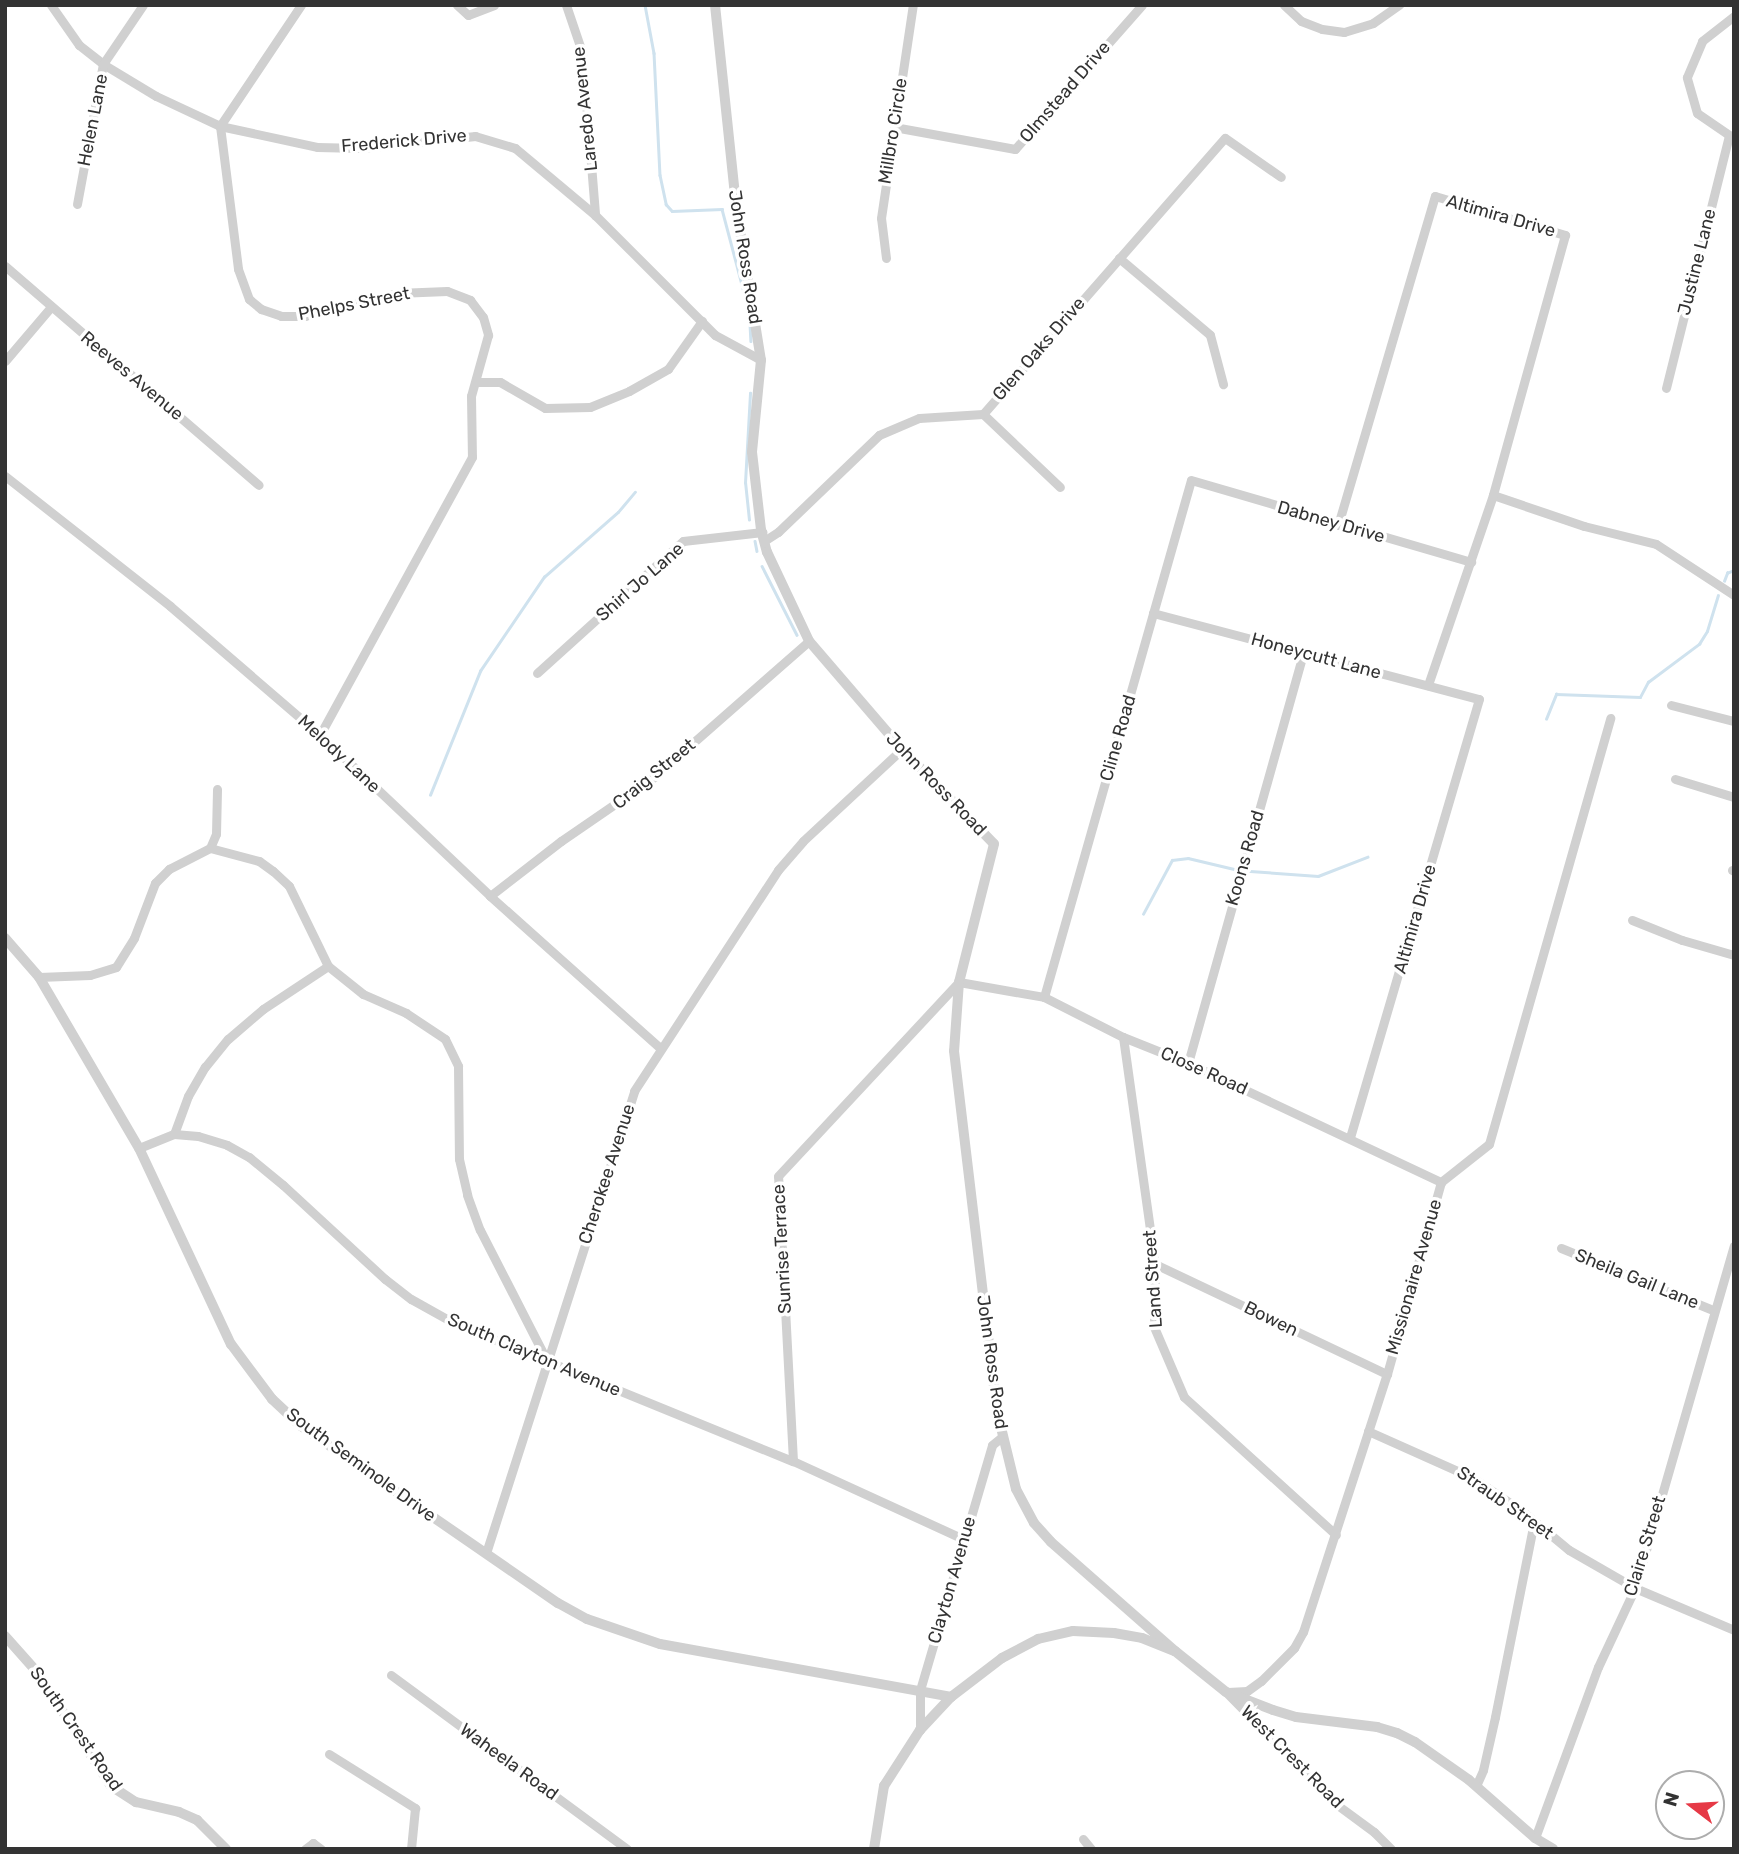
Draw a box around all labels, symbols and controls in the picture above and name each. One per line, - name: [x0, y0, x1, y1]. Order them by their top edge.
- street label: Olmstead Drive: [1015, 37, 1115, 147]
- street label: Laredo Avenue: [568, 46, 602, 172]
- street label: Helen Lane: [73, 72, 113, 168]
- street label: Millbro Circle: [874, 77, 912, 185]
- street label: Frederick Drive: [340, 125, 468, 157]
- street label: John Ross Road: [724, 188, 766, 326]
- street label: Altimira Drive: [1444, 190, 1558, 242]
- street label: Justine Lane: [1673, 206, 1721, 318]
- street label: Phelps Street: [296, 283, 412, 325]
- street label: Glen Oaks Drive: [988, 293, 1090, 405]
- street label: Reeves Avenue: [76, 327, 188, 425]
- street label: Dabney Drive: [1275, 496, 1387, 548]
- street label: Shirl Jo Lane: [592, 538, 688, 626]
- street label: Honeycutt Lane: [1249, 628, 1383, 684]
- street label: Cline Road: [1095, 692, 1141, 784]
- street label: Melody Lane: [293, 710, 385, 798]
- street label: John Ross Road: [881, 728, 991, 840]
- street label: Craig Street: [608, 734, 700, 814]
- street label: Koons Road: [1221, 808, 1269, 908]
- street label: Altimira Drive: [1389, 862, 1441, 976]
- street label: Close Road: [1157, 1042, 1251, 1100]
- street label: Cherokee Avenue: [574, 1101, 640, 1247]
- street label: Sunrise Terrace: [768, 1183, 796, 1315]
- street label: Missionaire Avenue: [1381, 1197, 1447, 1357]
- street label: Land Street: [1139, 1229, 1167, 1329]
- street label: Sheila Gail Lane: [1572, 1244, 1702, 1314]
- street label: John Ross Road: [972, 1293, 1012, 1431]
- street label: Bowen: [1241, 1297, 1301, 1341]
- street label: South Clayton Avenue: [444, 1309, 624, 1401]
- street label: South Seminole Drive: [282, 1403, 440, 1527]
- street label: Straub Street: [1453, 1462, 1557, 1544]
- street label: Claire Street: [1619, 1493, 1671, 1599]
- street label: Clayton Avenue: [923, 1514, 981, 1646]
- street label: South Crest Road: [25, 1663, 127, 1795]
- street label: West Crest Road: [1236, 1701, 1348, 1813]
- street label: Waheela Road: [456, 1719, 562, 1805]
- north arrow: [1655, 1770, 1725, 1840]
- text: N: [1658, 1789, 1684, 1809]

